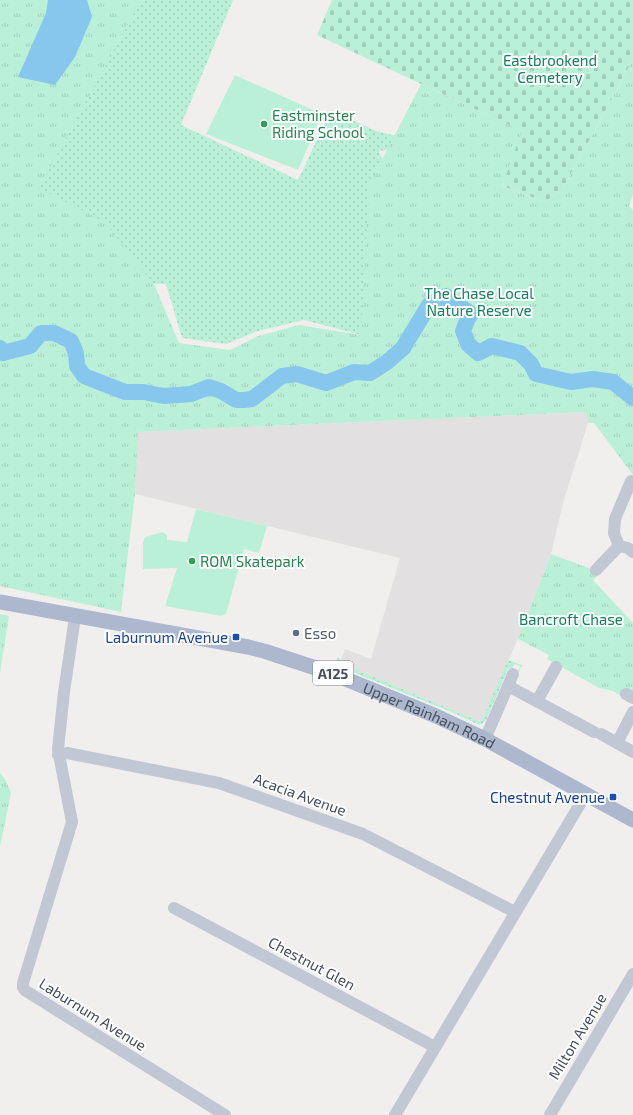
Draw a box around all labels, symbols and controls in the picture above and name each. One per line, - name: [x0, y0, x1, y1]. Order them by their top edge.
- park label: Eastbrookend Cemetery: [503, 51, 597, 86]
- place label: Eastminster Riding School: [272, 106, 364, 141]
- marker: Eastminster Riding School: [259, 119, 269, 129]
- park label: The Chase Local Nature Reserve: [424, 284, 534, 319]
- place label: ROM Skatepark: [200, 552, 305, 570]
- marker: ROM Skatepark: [187, 556, 197, 566]
- park label: Bancroft Chase: [519, 610, 623, 628]
- place label: Esso: [304, 624, 336, 642]
- place label: Laburnum Avenue: [105, 628, 228, 646]
- marker: Esso: [291, 628, 301, 638]
- marker: Laburnum Avenue: [231, 632, 241, 642]
- road number: A125: [313, 661, 353, 685]
- street label: Upper Rainham Road: [361, 678, 499, 752]
- street label: Acacia Avenue: [251, 769, 349, 819]
- place label: Chestnut Avenue: [490, 788, 605, 806]
- marker: Chestnut Avenue: [608, 792, 618, 802]
- street label: Chestnut Glen: [266, 933, 358, 993]
- street label: Laburnum Avenue: [36, 974, 150, 1054]
- street label: Milton Avenue: [544, 990, 610, 1082]

